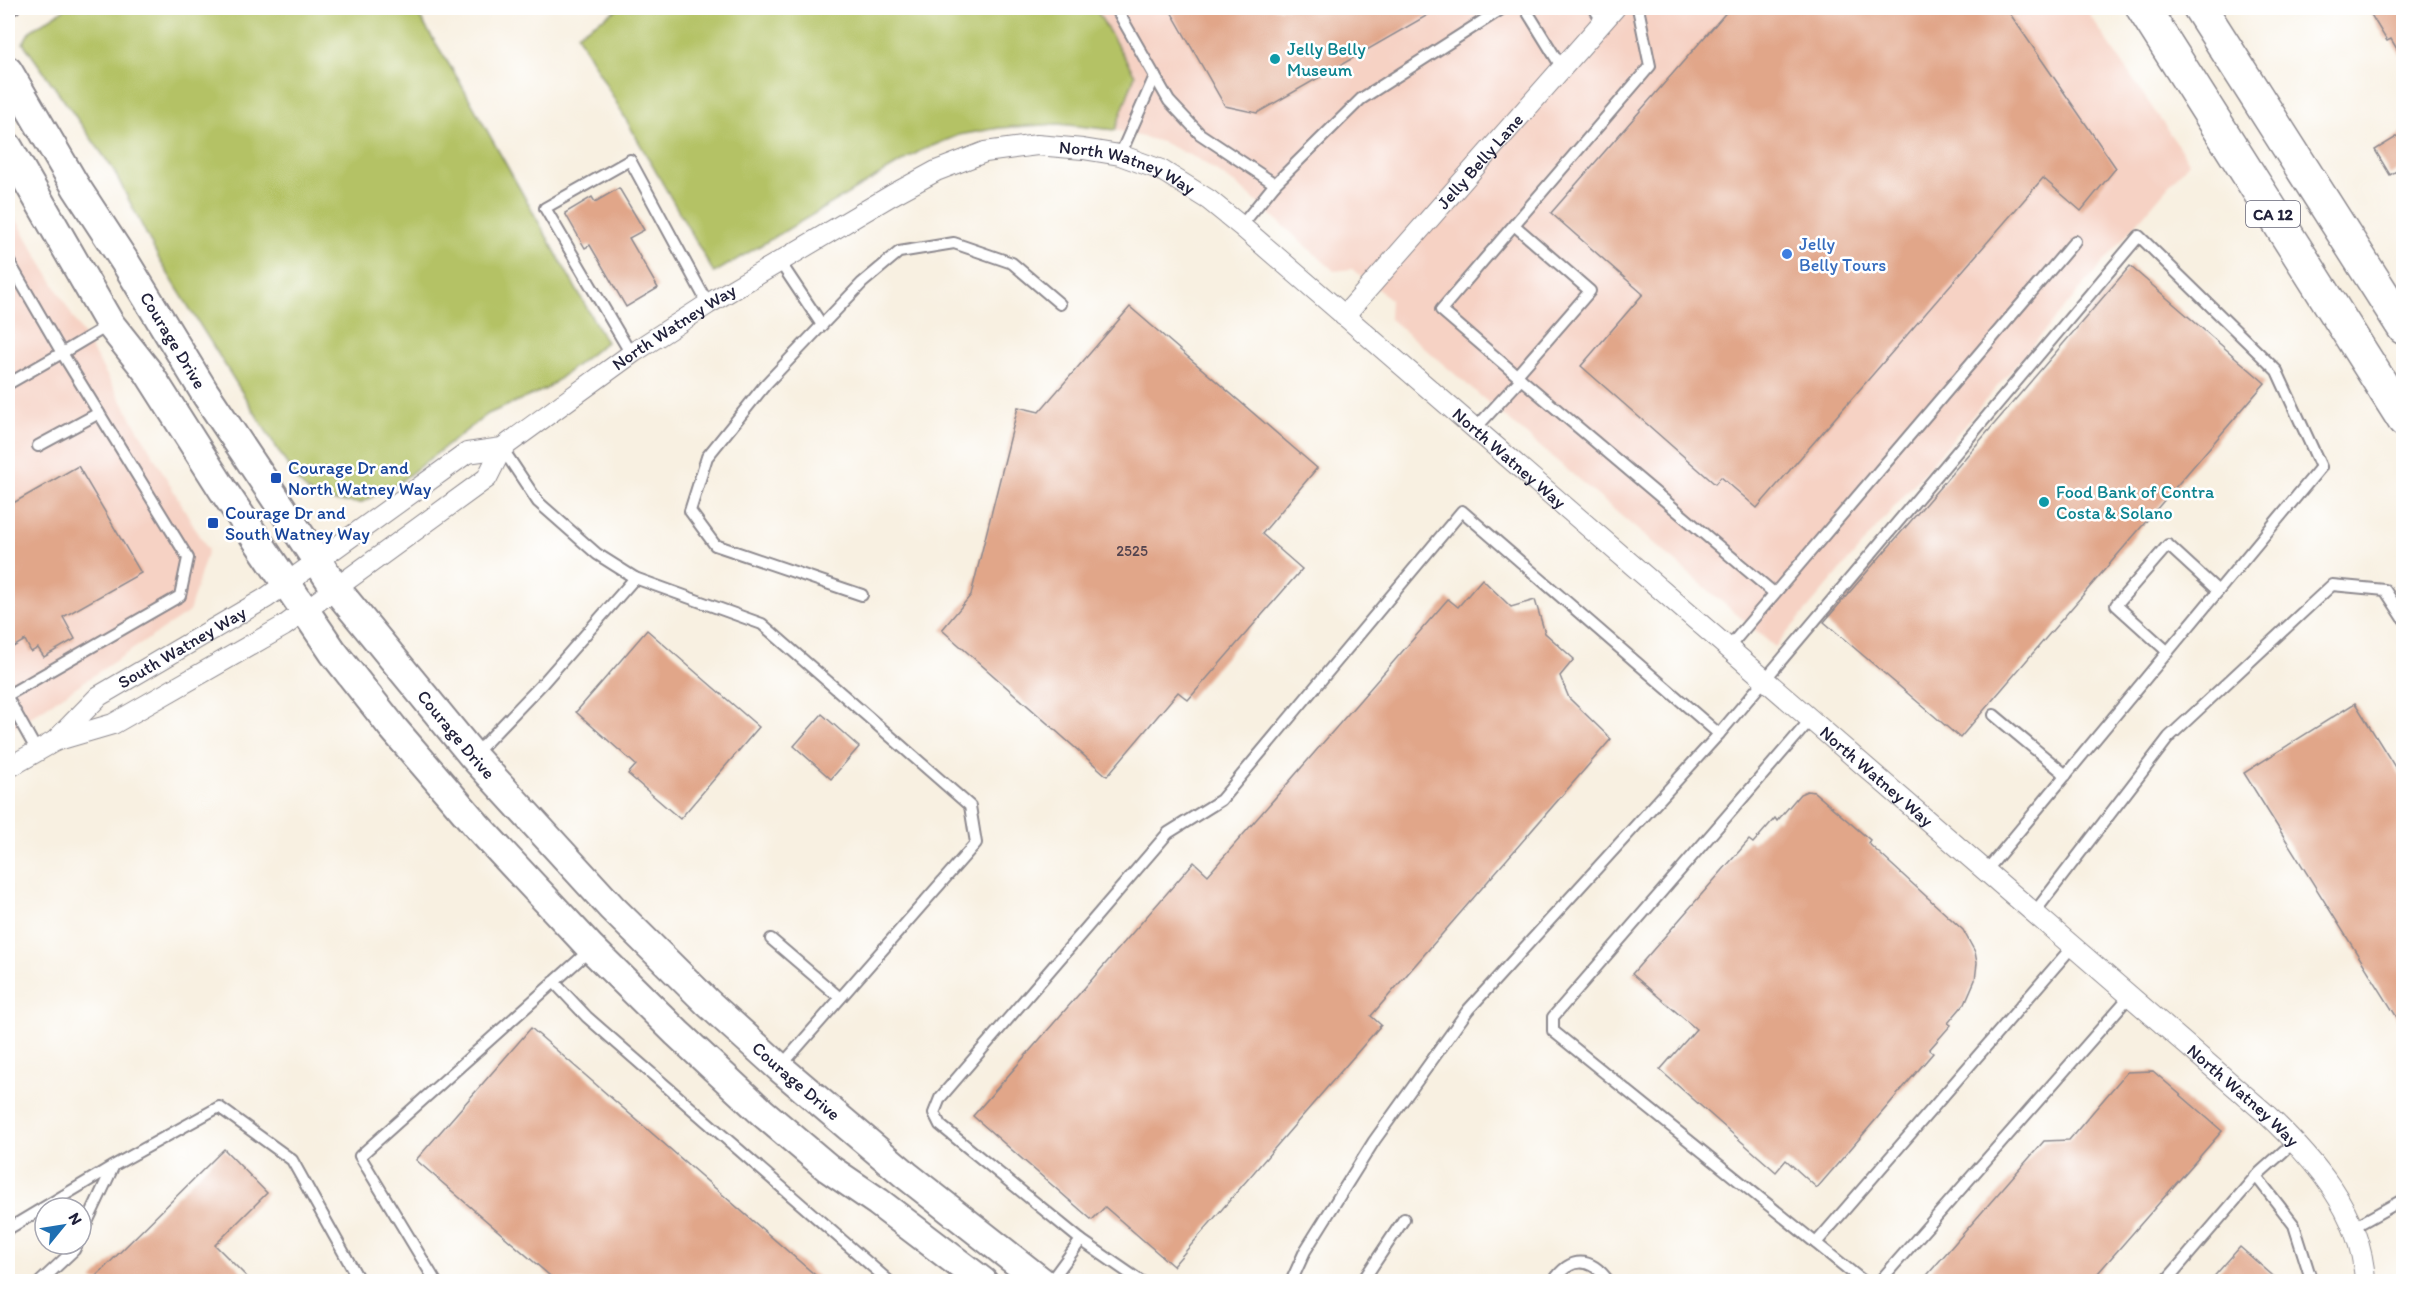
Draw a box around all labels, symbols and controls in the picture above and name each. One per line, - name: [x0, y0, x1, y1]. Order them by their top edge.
- place label: Jelly Belly Museum: [1287, 38, 1366, 81]
- marker: Jelly Belly Museum: [1268, 52, 1282, 66]
- street label: Jelly Belly Lane: [1432, 109, 1528, 214]
- street label: North Watney Way: [1058, 136, 1200, 200]
- road number: CA 12: [2246, 201, 2300, 227]
- place label: Jelly Belly Tours: [1799, 233, 1886, 276]
- marker: Jelly Belly Tours: [1780, 247, 1794, 261]
- street label: North Watney Way: [608, 279, 740, 375]
- street label: Courage Drive: [135, 288, 211, 393]
- street label: North Watney Way: [1448, 403, 1571, 514]
- place label: Courage Dr and North Watney Way: [288, 457, 432, 500]
- marker: Courage Dr and North Watney Way: [269, 471, 283, 485]
- place label: Food Bank of Contra Costa & Solano: [2056, 481, 2215, 524]
- marker: Food Bank of Contra Costa & Solano: [2037, 495, 2051, 509]
- place label: Courage Dr and South Watney Way: [225, 502, 370, 545]
- marker: Courage Dr and South Watney Way: [206, 516, 220, 530]
- house number: 2525: [1116, 542, 1148, 560]
- street label: South Watney Way: [114, 601, 250, 694]
- street label: Courage Drive: [412, 686, 500, 784]
- street label: North Watney Way: [1815, 721, 1938, 832]
- street label: Courage Drive: [747, 1037, 845, 1125]
- street label: North Watney Way: [2182, 1039, 2304, 1152]
- north arrow: [33, 1196, 93, 1256]
- text: N: [65, 1209, 86, 1228]

